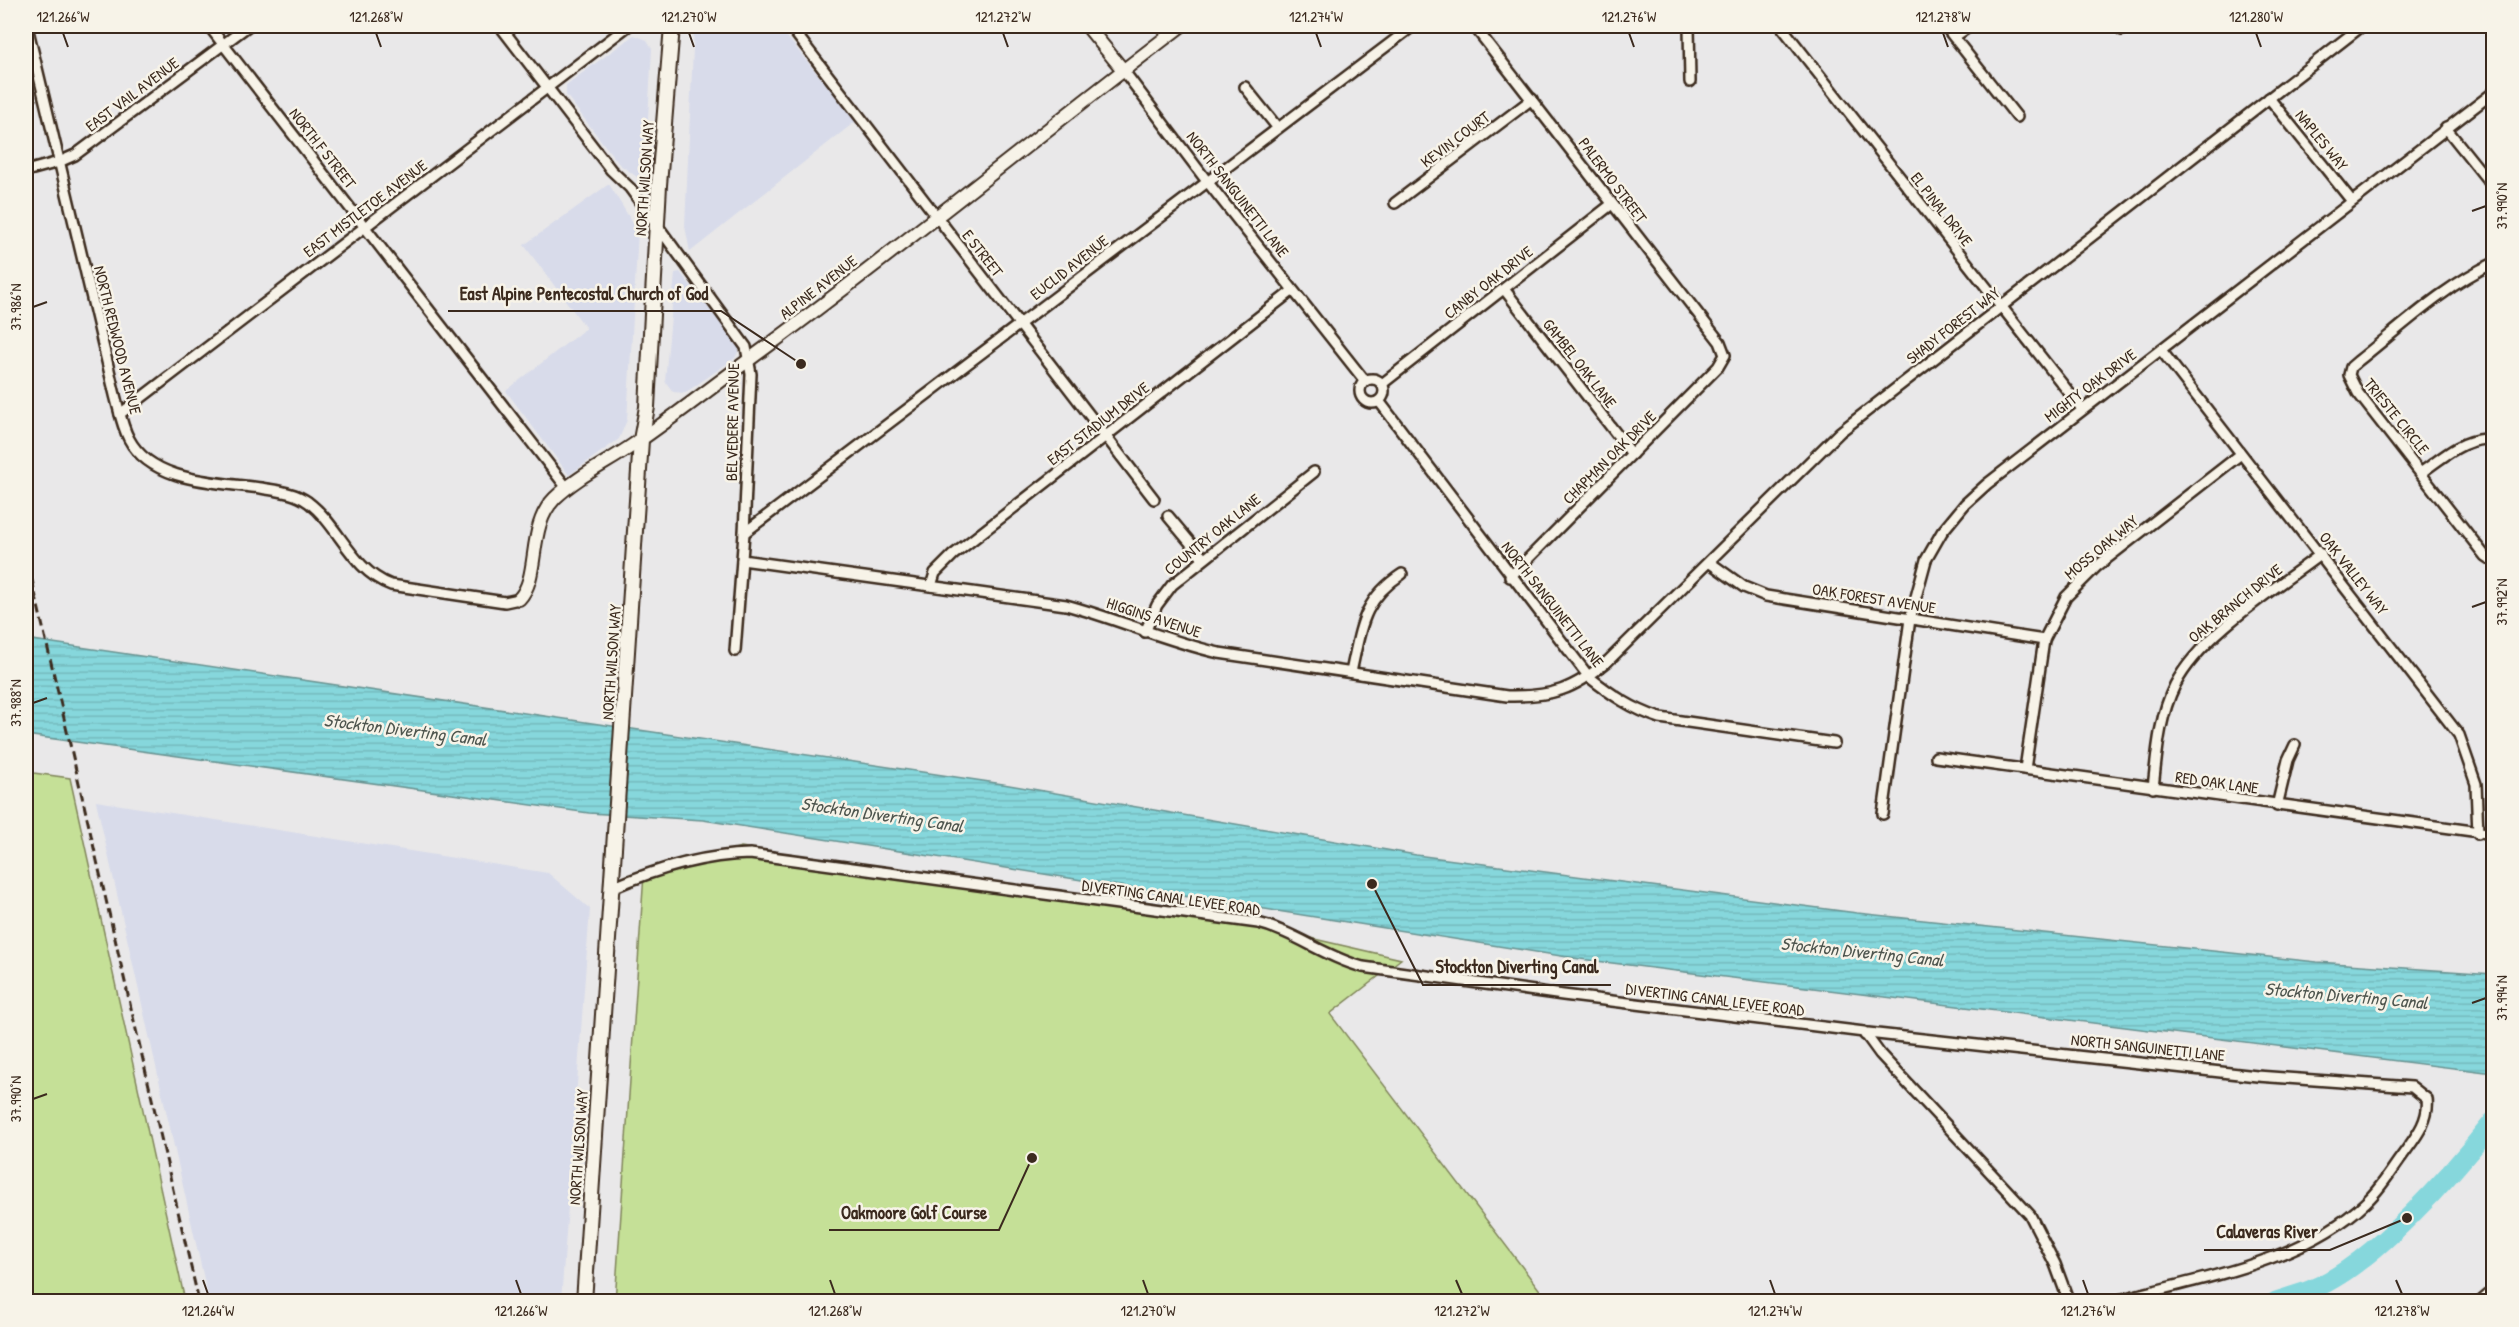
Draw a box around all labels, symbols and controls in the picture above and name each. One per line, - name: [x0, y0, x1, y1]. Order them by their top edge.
- text: 121.266°W: [37, 6, 90, 27]
- text: 121.268°W: [349, 6, 403, 27]
- text: 121.270°W: [661, 6, 717, 27]
- text: 121.272°W: [975, 6, 1031, 27]
- text: 121.274°W: [1289, 6, 1344, 27]
- text: 121.276°W: [1602, 6, 1657, 27]
- text: 121.278°W: [1916, 6, 1971, 27]
- text: 121.280°W: [2229, 6, 2284, 27]
- street label: EAST VAIL AVENUE: [81, 52, 183, 136]
- street label: NORTH F STREET: [285, 103, 362, 193]
- street label: KEVIN COURT: [1416, 105, 1495, 172]
- street label: NAPLES WAY: [2291, 105, 2353, 175]
- street label: NORTH WILSON WAY: [629, 119, 659, 237]
- street label: NORTH SANGUINETTI LANE: [1182, 126, 1294, 262]
- street label: PALERMO STREET: [1574, 133, 1653, 228]
- street label: EAST MISTLETOE AVENUE: [299, 154, 431, 262]
- street label: EL PINAL DRIVE: [1906, 167, 1978, 251]
- text: 37.990°N: [2491, 183, 2512, 229]
- street label: E STREET: [958, 225, 1009, 282]
- street label: EUCLID AVENUE: [1025, 229, 1113, 305]
- street label: CANBY OAK DRIVE: [1439, 240, 1537, 324]
- street label: ALPINE AVENUE: [775, 250, 861, 324]
- street label: NORTH REDWOOD AVENUE: [89, 263, 147, 417]
- callout: East Alpine Pentecostal Church of God: [448, 275, 721, 311]
- text: East Alpine Pentecostal Church of God: [460, 281, 708, 307]
- street label: SHADY FOREST WAY: [1902, 281, 2004, 369]
- text: 37.986°N: [5, 284, 26, 330]
- street label: GAMBEL OAK LANE: [1538, 314, 1622, 412]
- street label: MIGHTY OAK DRIVE: [2039, 343, 2141, 427]
- street label: BELVEDERE AVENUE: [720, 363, 744, 481]
- street label: TRIESTE CIRCLE: [2359, 373, 2435, 459]
- street label: EAST STADIUM DRIVE: [1042, 376, 1154, 470]
- street label: CHAPMAN OAK DRIVE: [1557, 405, 1661, 509]
- street label: COUNTRY OAK LANE: [1159, 488, 1265, 580]
- street label: MOSS OAK WAY: [2059, 510, 2143, 584]
- street label: OAK VALLEY WAY: [2315, 527, 2393, 619]
- street label: NORTH SANGUINETTI LANE: [1497, 536, 1609, 672]
- street label: OAK BRANCH DRIVE: [2183, 558, 2287, 648]
- street label: OAK FOREST AVENUE: [1811, 577, 1937, 619]
- text: 37.992°N: [2491, 579, 2512, 625]
- street label: HIGGINS AVENUE: [1104, 591, 1204, 643]
- street label: NORTH WILSON WAY: [596, 603, 626, 721]
- text: 37.988°N: [5, 679, 26, 727]
- water label: Stockton Diverting Canal: [323, 707, 489, 752]
- street label: RED OAK LANE: [2174, 765, 2260, 799]
- water label: Stockton Diverting Canal: [800, 791, 966, 838]
- street label: DIVERTING CANAL LEVEE ROAD: [1080, 874, 1262, 920]
- water label: Stockton Diverting Canal: [1780, 931, 1946, 973]
- callout: Stockton Diverting Canal: [1423, 949, 1611, 985]
- text: Stockton Diverting Canal: [1435, 954, 1600, 980]
- text: 37.994°N: [2491, 975, 2512, 1021]
- water label: Stockton Diverting Canal: [2264, 976, 2430, 1015]
- street label: DIVERTING CANAL LEVEE ROAD: [1624, 977, 1806, 1021]
- street label: NORTH SANGUINETTI LANE: [2070, 1028, 2226, 1066]
- text: 37.990°N: [5, 1076, 26, 1122]
- street label: NORTH WILSON WAY: [563, 1088, 593, 1206]
- callout: Oakmoore Golf Course: [829, 1194, 999, 1230]
- text: Oakmoore Golf Course: [841, 1200, 988, 1225]
- callout: Calaveras River: [2204, 1214, 2330, 1250]
- text: Calaveras River: [2216, 1219, 2318, 1244]
- text: 121.264°W: [182, 1300, 235, 1321]
- text: 121.266°W: [495, 1300, 548, 1321]
- text: 121.268°W: [808, 1300, 862, 1321]
- text: 121.270°W: [1120, 1300, 1176, 1321]
- text: 121.272°W: [1434, 1300, 1490, 1321]
- text: 121.274°W: [1748, 1300, 1803, 1321]
- text: 121.276°W: [2061, 1300, 2116, 1321]
- text: 121.278°W: [2375, 1300, 2430, 1321]

